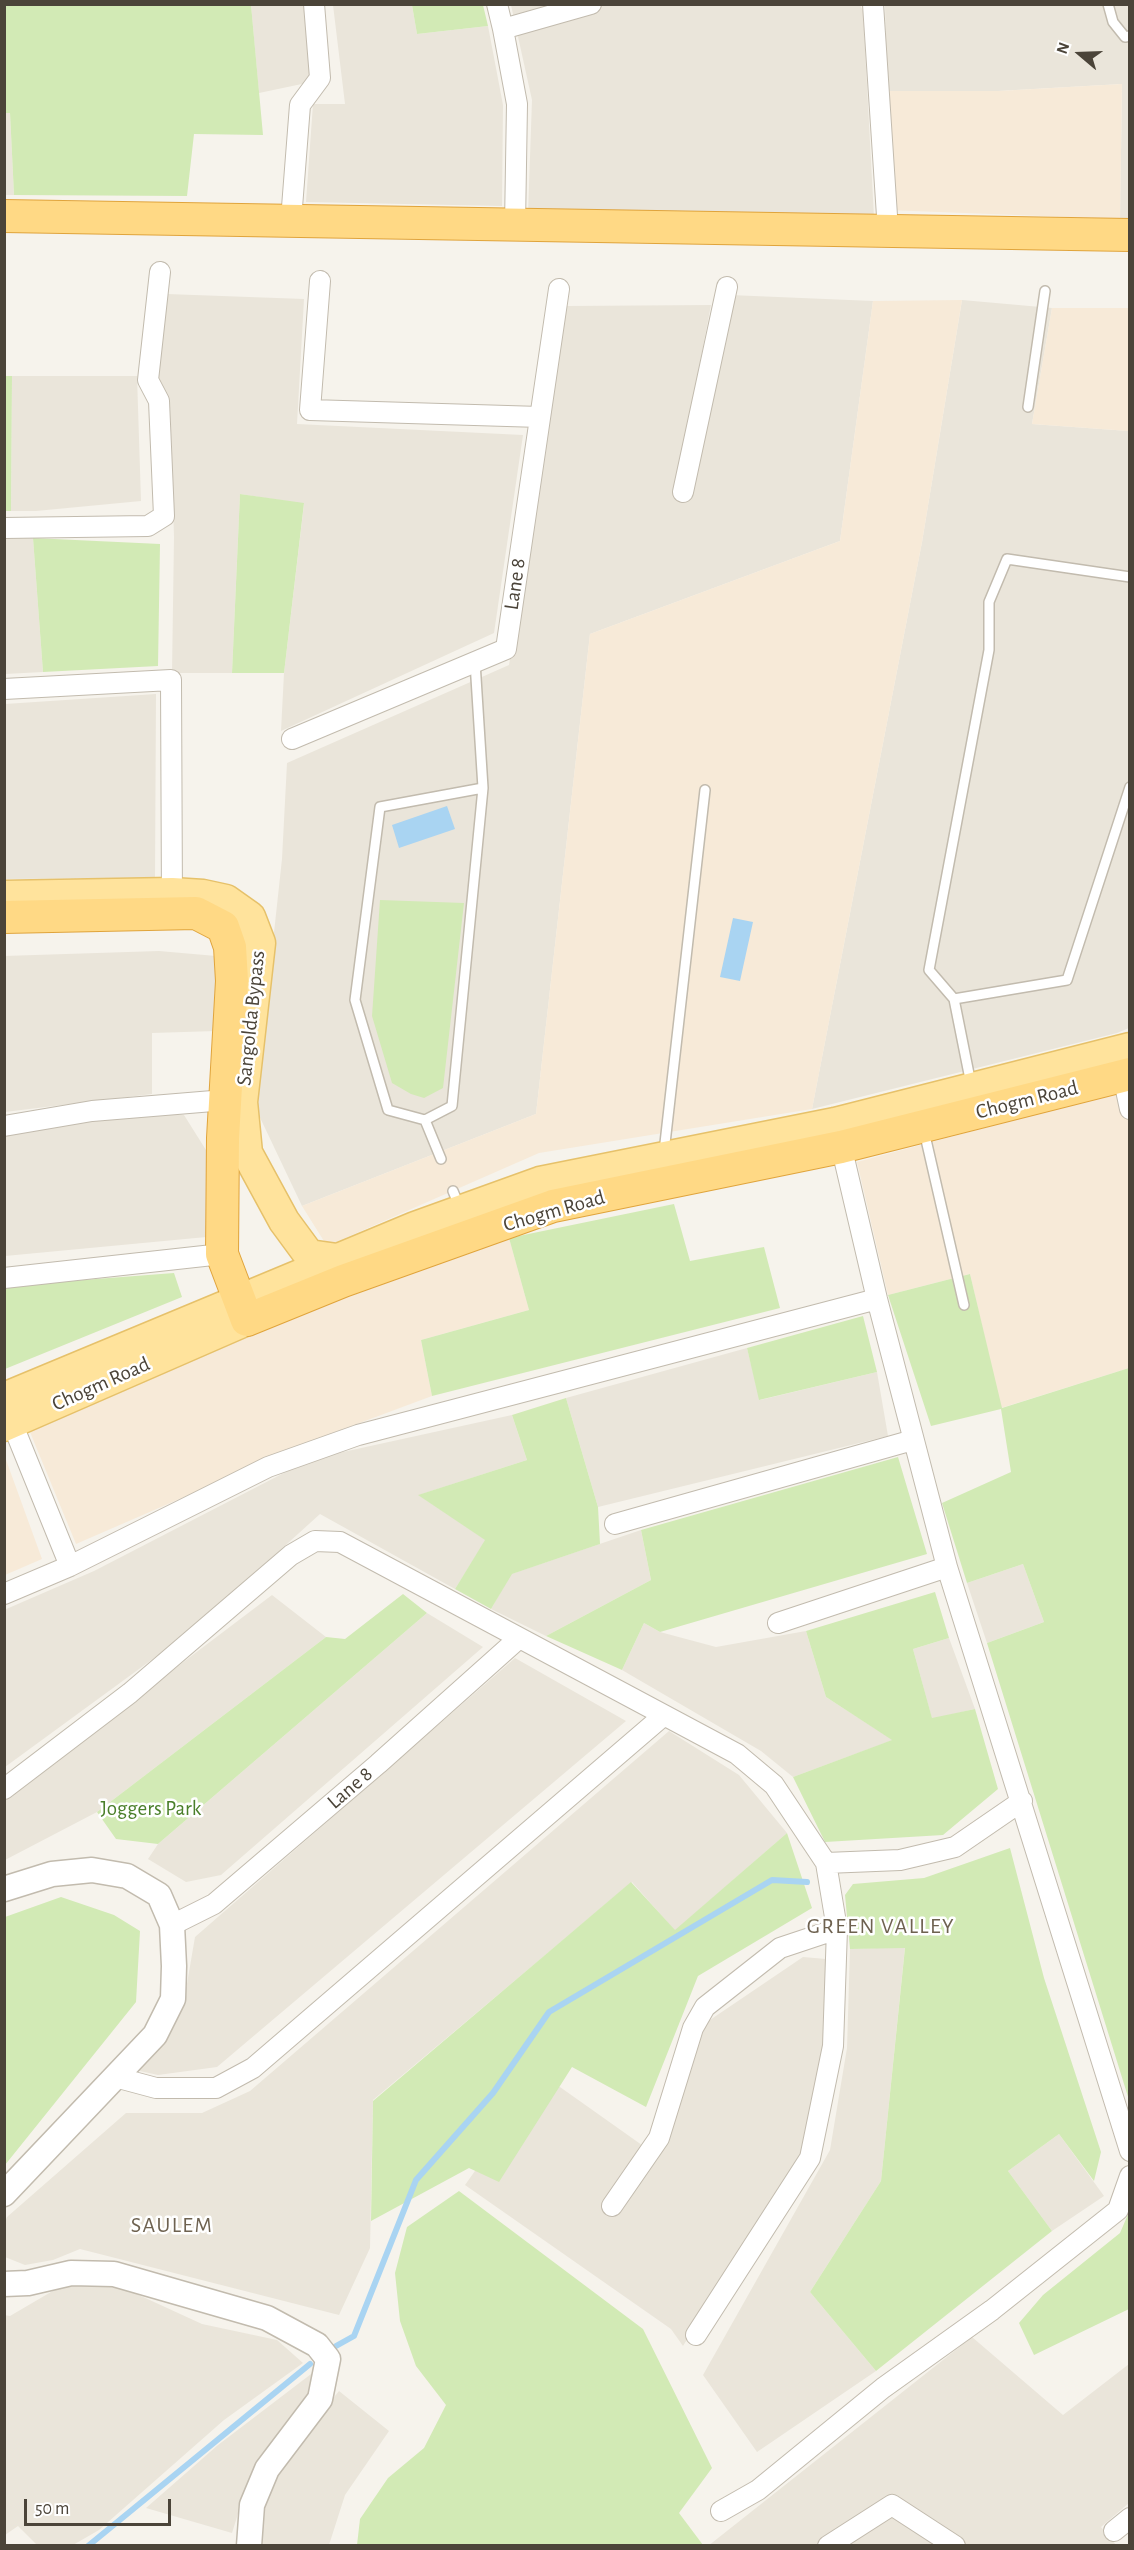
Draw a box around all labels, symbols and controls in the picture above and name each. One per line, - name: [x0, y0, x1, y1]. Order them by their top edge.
- north arrow: [1050, 24, 1110, 84]
- text: N: [1054, 40, 1072, 56]
- street label: Lane 8: [499, 556, 531, 612]
- street label: Sangolda Bypass: [231, 949, 271, 1087]
- street label: Chogm Road: [973, 1075, 1081, 1125]
- street label: Chogm Road: [500, 1184, 608, 1238]
- street label: Chogm Road: [48, 1351, 154, 1417]
- street label: Lane 8: [322, 1761, 378, 1815]
- park label: Joggers Park: [101, 1796, 201, 1822]
- district label: GREEN VALLEY: [807, 1913, 955, 1939]
- district label: SAULEM: [131, 2212, 213, 2238]
- scale bar: [27, 2487, 174, 2525]
- text: 50 m: [35, 2500, 69, 2518]

